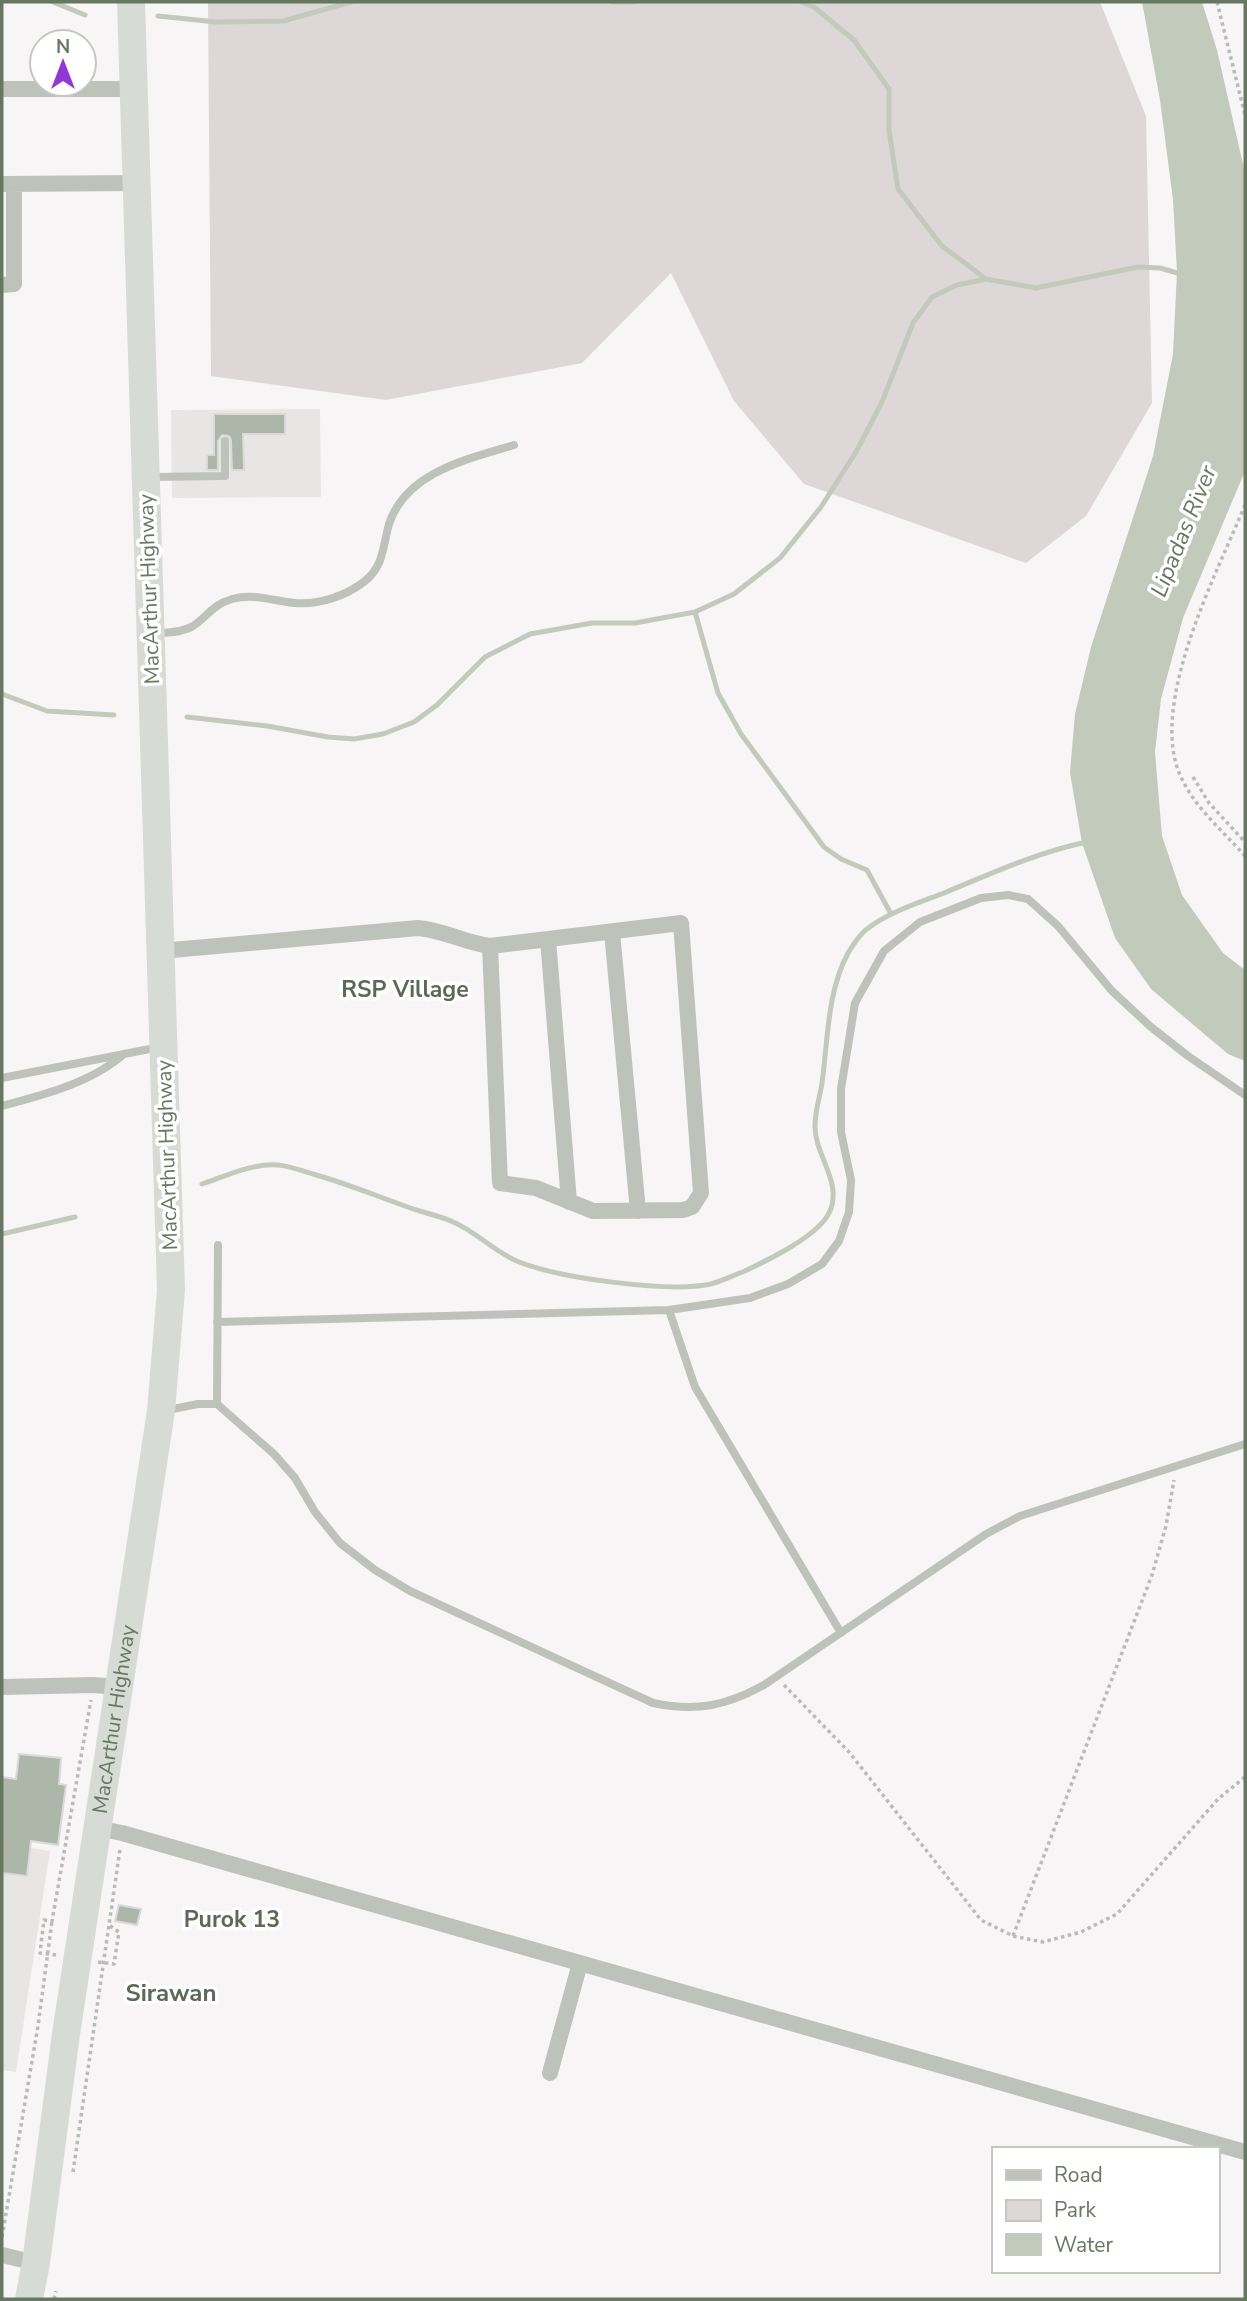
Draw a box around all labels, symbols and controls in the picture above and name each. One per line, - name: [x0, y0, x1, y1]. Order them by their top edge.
- north arrow: [28, 28, 98, 98]
- text: N: [56, 34, 70, 60]
- water label: Lipadas River: [1143, 460, 1224, 601]
- street label: MacArthur Highway: [132, 493, 166, 685]
- district label: RSP Village: [341, 974, 469, 1005]
- street label: MacArthur Highway: [150, 1059, 184, 1251]
- street label: MacArthur Highway: [86, 1623, 142, 1816]
- district label: Purok 13: [184, 1904, 280, 1935]
- district label: Sirawan: [126, 1977, 216, 2009]
- legend: [992, 2147, 1219, 2273]
- text: Road: [1054, 2161, 1103, 2189]
- text: Park: [1054, 2196, 1096, 2224]
- text: Water: [1054, 2231, 1113, 2259]

